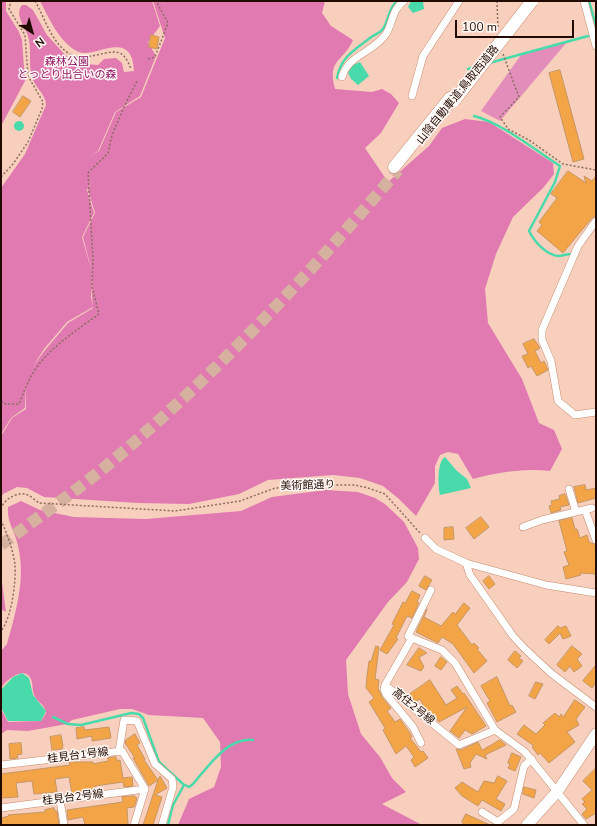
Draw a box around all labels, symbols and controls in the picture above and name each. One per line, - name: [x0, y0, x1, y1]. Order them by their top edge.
- north arrow: [12, 12, 52, 52]
- scale bar: [457, 12, 576, 38]
- text: 100 m: [462, 19, 497, 35]
- text: N: [32, 34, 47, 50]
- street label: 山陰自動車道;鳥取西道路: [414, 43, 502, 147]
- park label: 森林公園 とっとり出合いの森: [18, 55, 116, 81]
- street label: 美術館通り: [280, 478, 336, 494]
- street label: 高住2号線: [389, 686, 437, 728]
- street label: 桂見台1号線: [47, 746, 109, 766]
- street label: 桂見台2号線: [42, 788, 104, 808]

